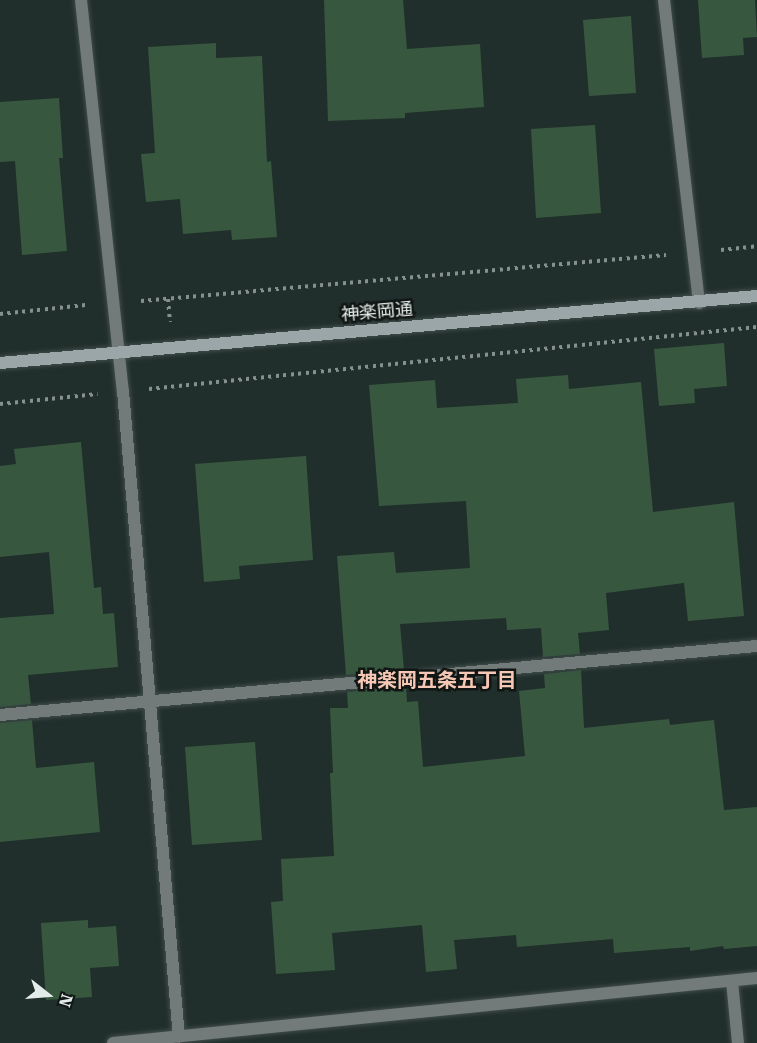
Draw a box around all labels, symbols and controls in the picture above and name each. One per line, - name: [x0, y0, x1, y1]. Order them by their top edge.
- street label: 神楽岡通: [340, 298, 414, 326]
- district label: 神楽岡五条五丁目: [357, 668, 517, 692]
- north arrow: [18, 965, 78, 1025]
- text: N: [55, 992, 77, 1009]

